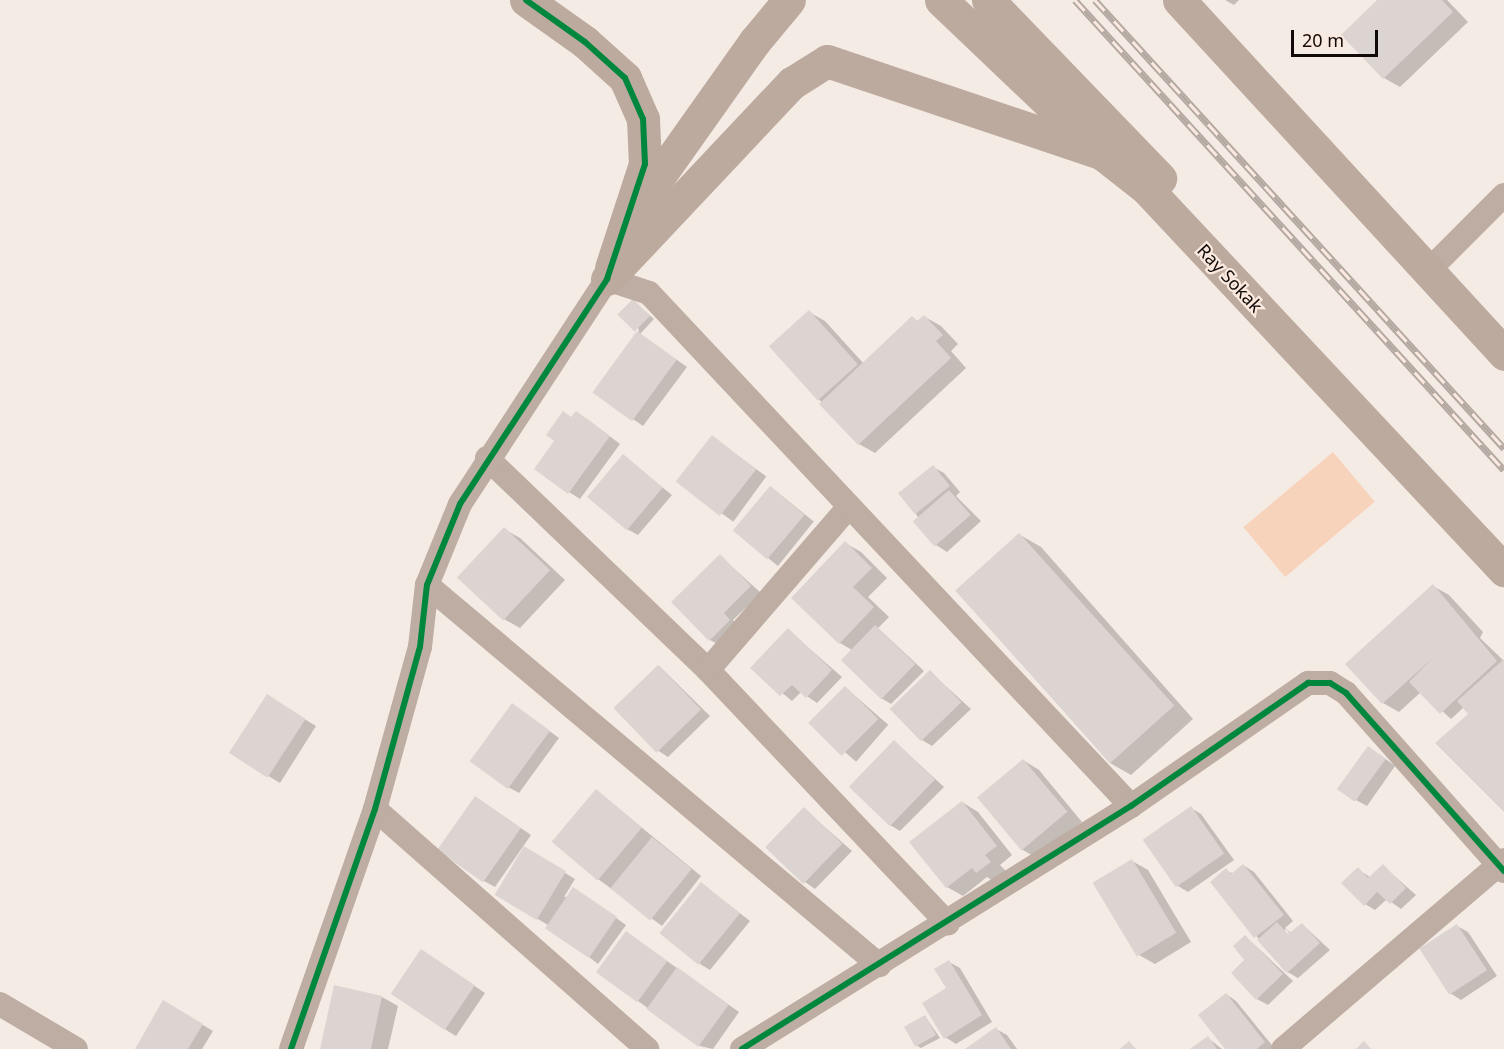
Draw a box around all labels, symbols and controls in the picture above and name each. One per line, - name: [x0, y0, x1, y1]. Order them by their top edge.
- scale bar: [1294, 18, 1381, 56]
- text: 20 m: [1302, 28, 1344, 52]
- street label: Ray Sokak: [1193, 239, 1267, 317]

